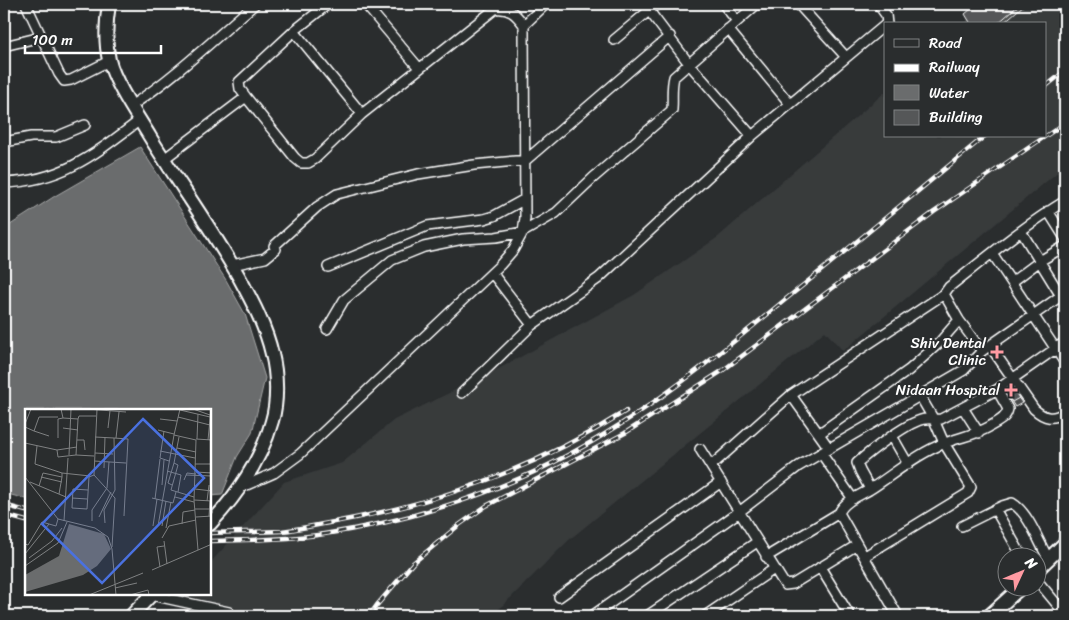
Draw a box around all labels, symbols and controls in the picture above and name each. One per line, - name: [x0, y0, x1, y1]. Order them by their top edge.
- scale bar: [25, 22, 161, 54]
- legend: [884, 22, 1046, 138]
- text: 100 m: [32, 27, 73, 53]
- text: Road: [929, 30, 962, 56]
- text: Railway: [929, 54, 980, 80]
- text: Water: [929, 80, 969, 106]
- text: Building: [929, 104, 983, 130]
- place label: Shiv Dental Clinic: [911, 330, 987, 373]
- marker: Shiv Dental Clinic: [990, 345, 1004, 359]
- place label: Nidaan Hospital: [896, 377, 1001, 403]
- marker: Nidaan Hospital: [1004, 383, 1018, 397]
- inset map: [25, 409, 211, 595]
- north arrow: [996, 548, 1046, 598]
- text: N: [1018, 550, 1044, 576]

